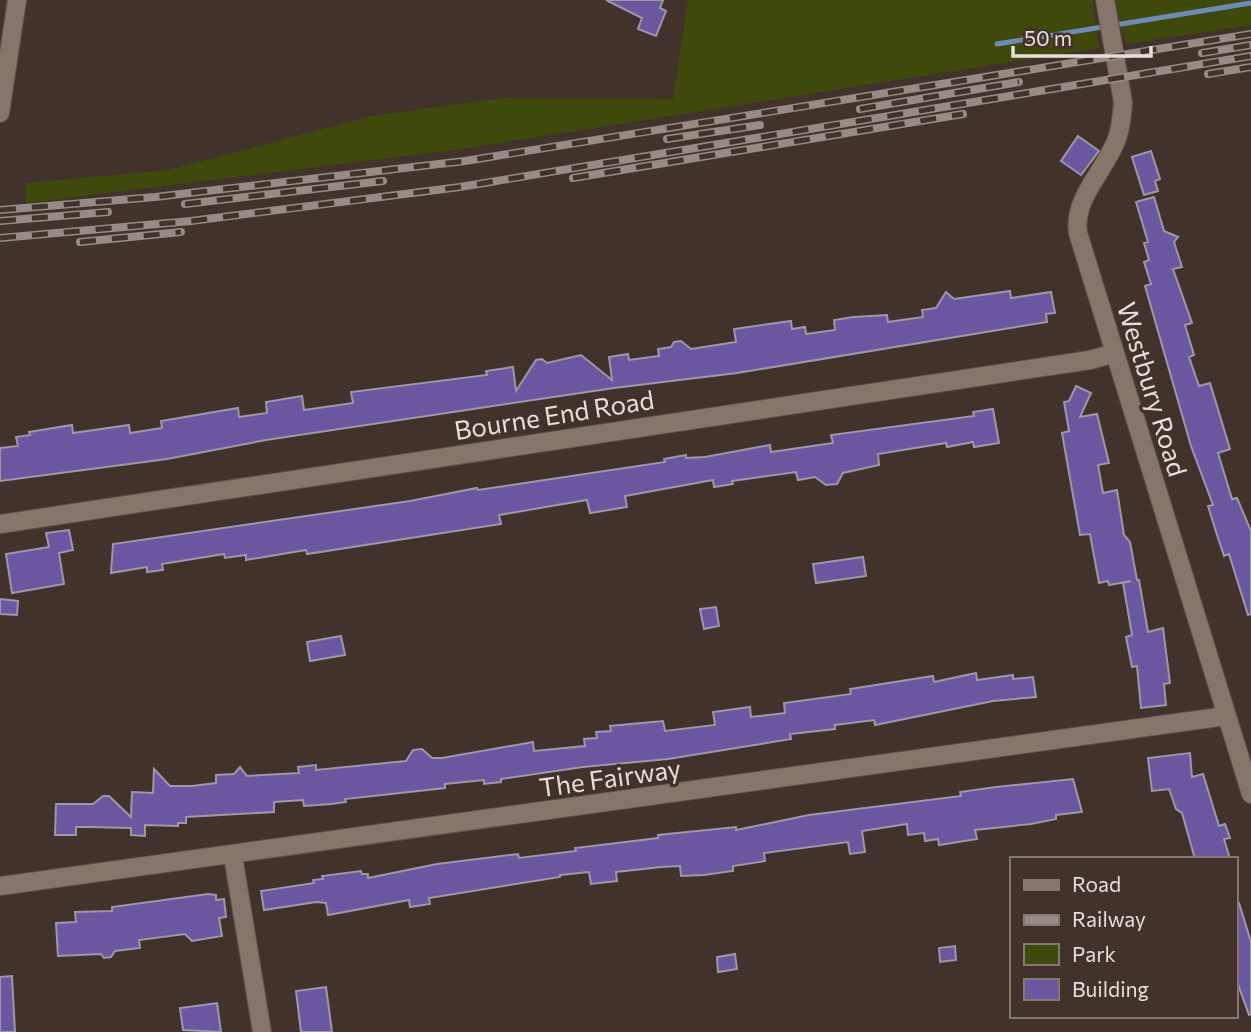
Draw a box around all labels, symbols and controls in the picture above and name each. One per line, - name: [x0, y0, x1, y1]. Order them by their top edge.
- scale bar: [1013, 14, 1151, 58]
- text: 50 m: [1024, 25, 1072, 50]
- street label: Westbury Road: [1112, 298, 1194, 480]
- street label: Bourne End Road: [452, 383, 656, 445]
- street label: The Fairway: [537, 752, 683, 802]
- legend: [1010, 857, 1237, 1018]
- text: Road: [1072, 871, 1121, 896]
- text: Railway: [1072, 906, 1146, 931]
- text: Park: [1072, 941, 1116, 966]
- text: Building: [1072, 976, 1149, 1001]

